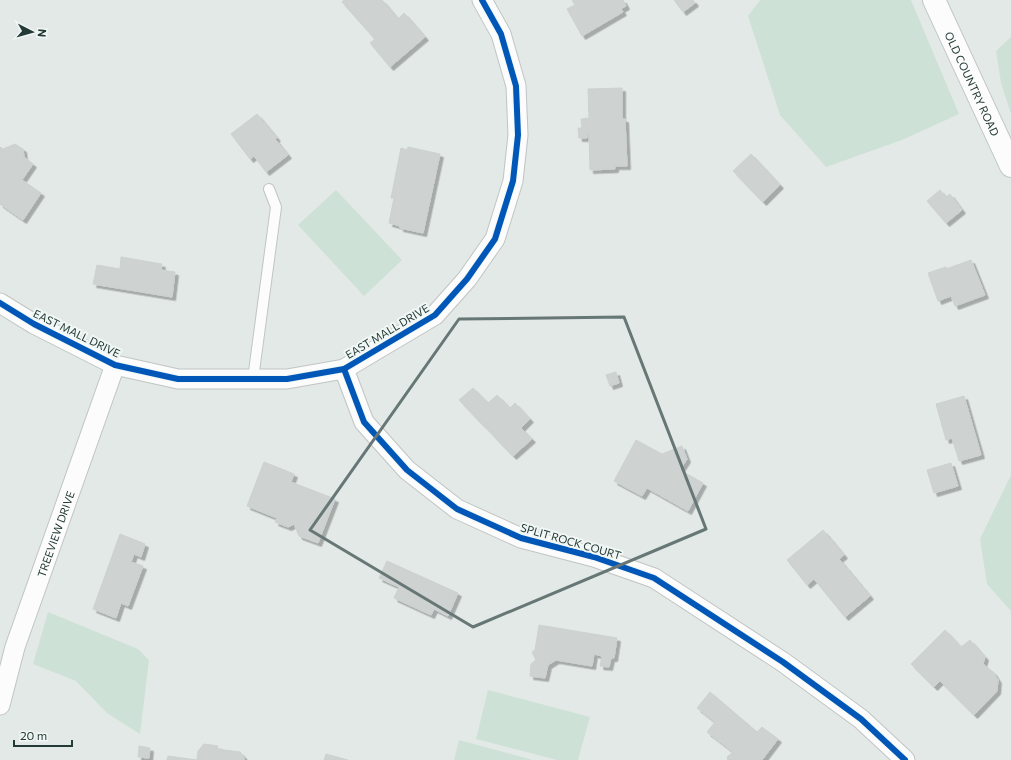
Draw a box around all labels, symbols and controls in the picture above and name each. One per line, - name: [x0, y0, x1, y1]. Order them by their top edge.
- north arrow: [12, 12, 52, 52]
- text: N: [36, 28, 49, 38]
- street label: OLD COUNTRY ROAD: [943, 29, 1002, 138]
- street label: EAST MALL DRIVE: [343, 301, 431, 361]
- street label: EAST MALL DRIVE: [31, 306, 123, 360]
- street label: TREEVIEW DRIVE: [34, 489, 76, 579]
- street label: SPLIT ROCK COURT: [519, 520, 623, 562]
- scale bar: [14, 722, 72, 748]
- text: 20 m: [20, 728, 47, 742]

